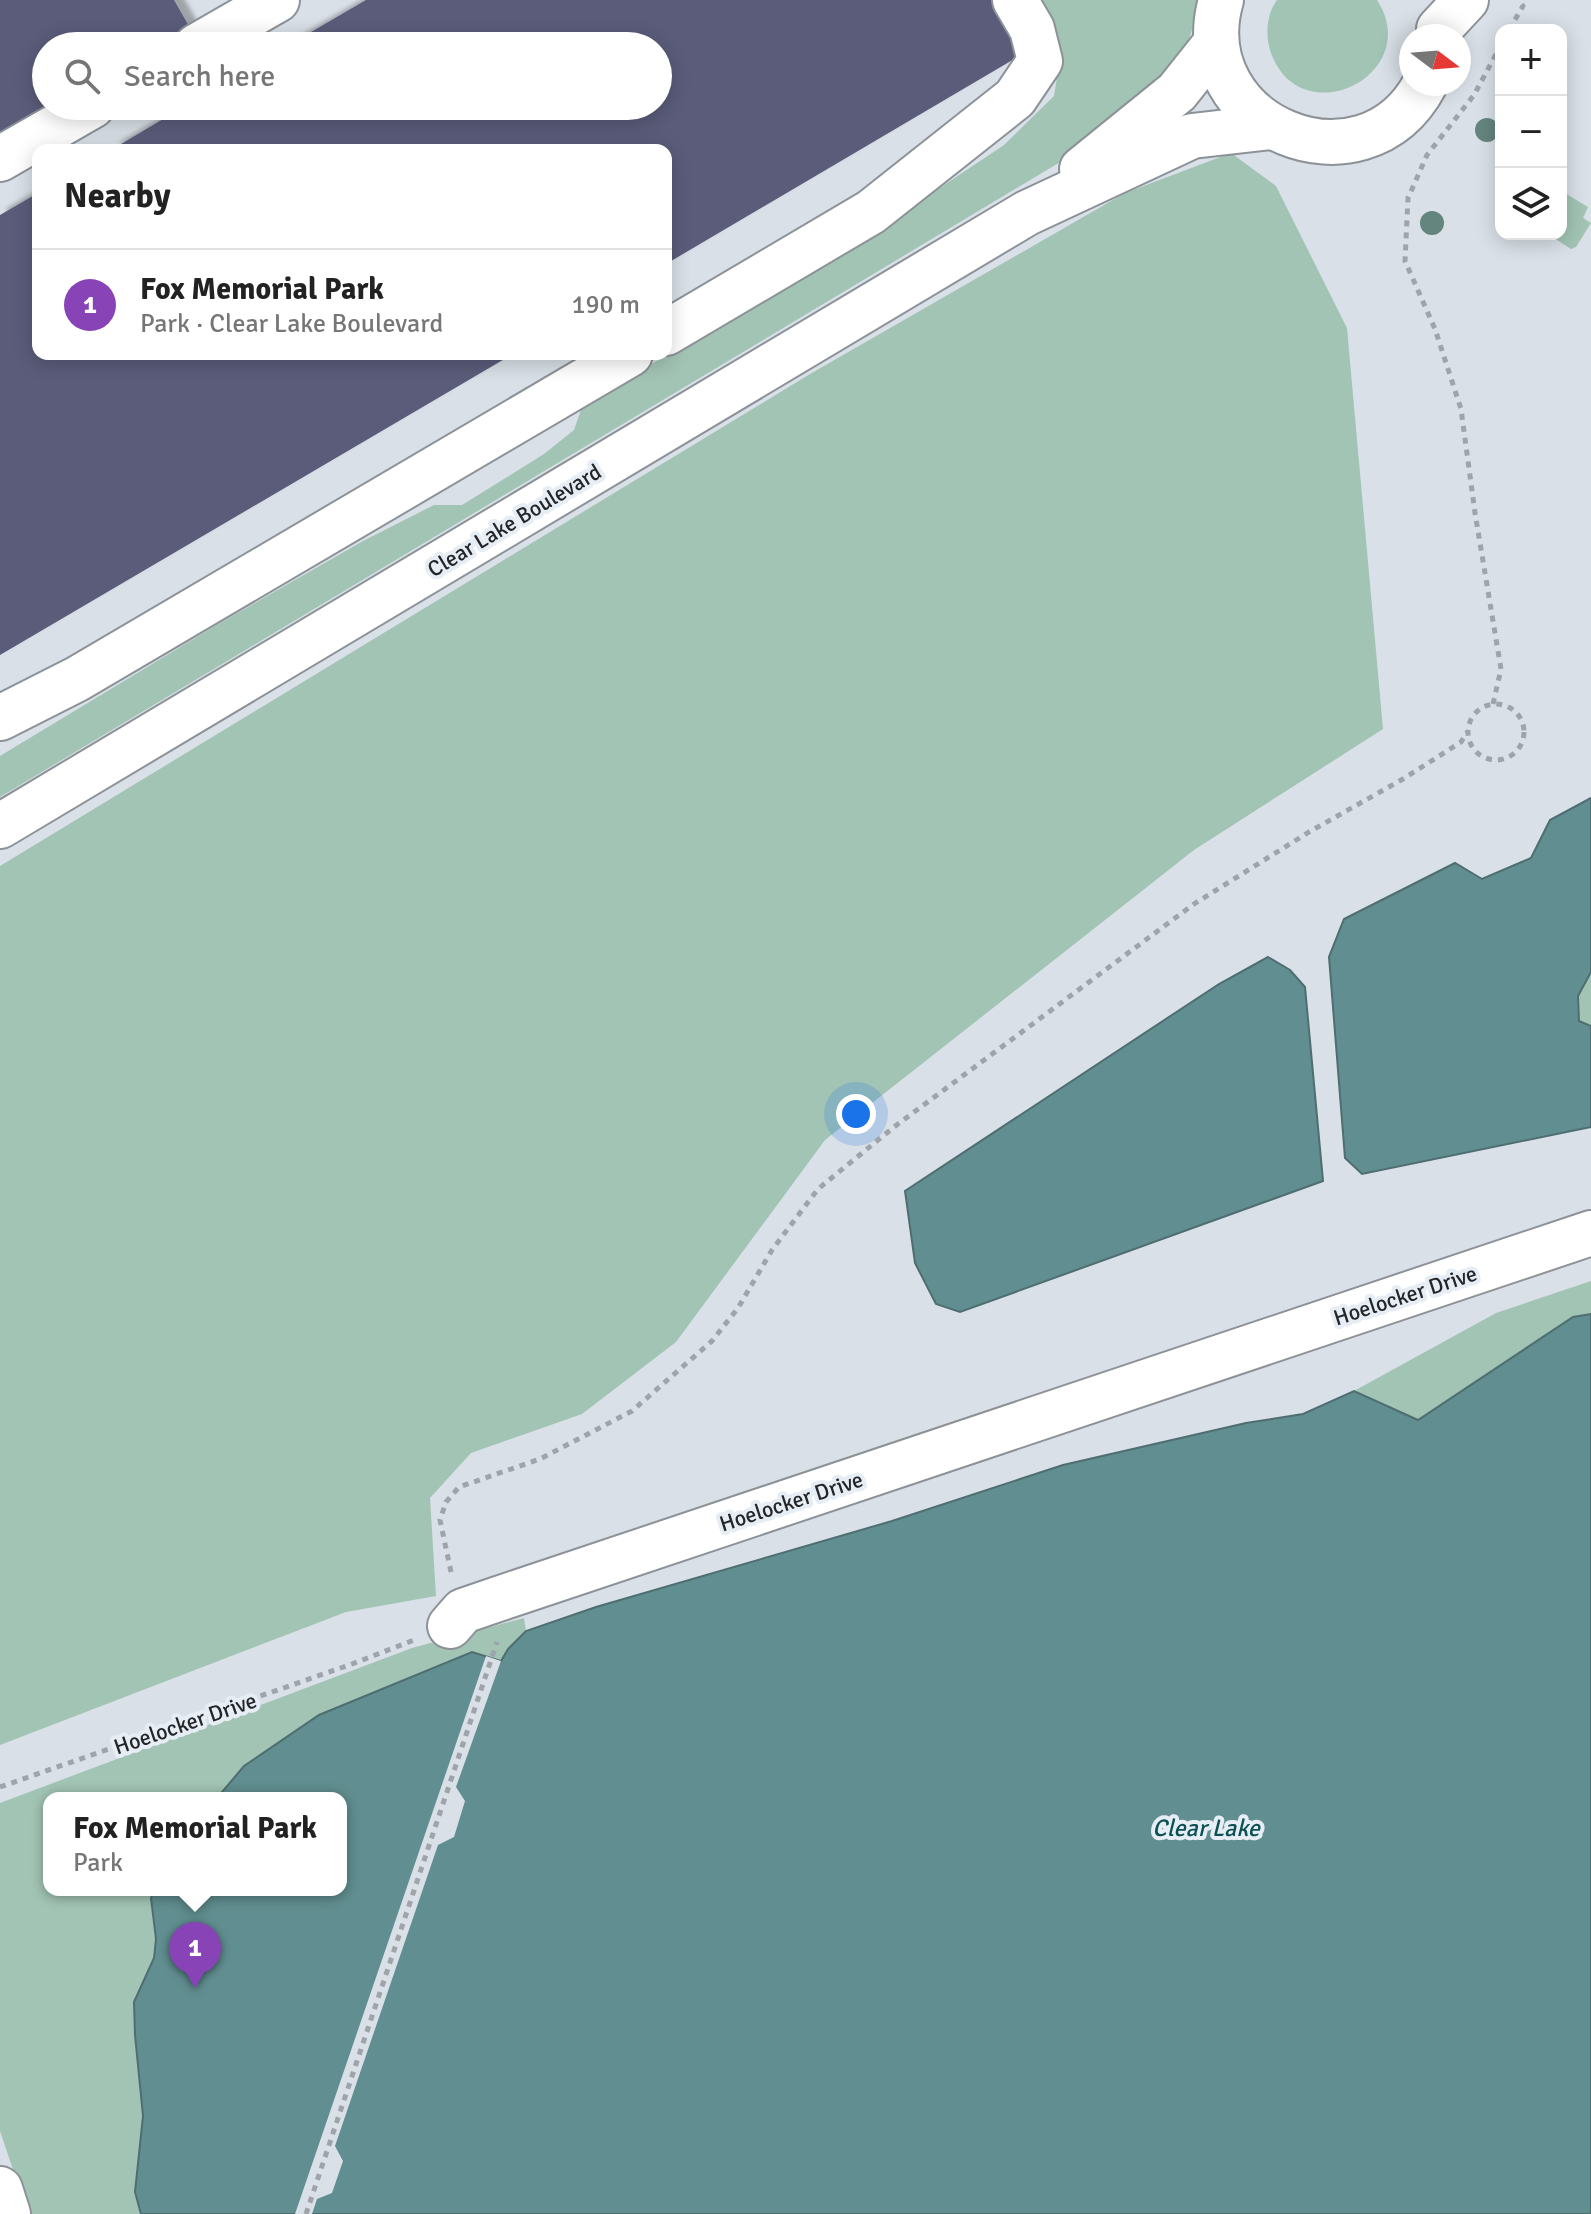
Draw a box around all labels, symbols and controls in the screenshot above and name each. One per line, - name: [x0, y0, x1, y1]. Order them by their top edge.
- north arrow: [1399, 24, 1471, 96]
- map controls: [1495, 24, 1567, 240]
- button: +: [1495, 24, 1567, 96]
- search box: [32, 32, 672, 120]
- icon: search: [60, 54, 104, 98]
- text: Search here: [124, 58, 275, 95]
- button: −: [1495, 96, 1567, 168]
- button: layers: [1495, 168, 1567, 240]
- text: Nearby: [64, 175, 171, 217]
- text: Fox Memorial Park: [140, 271, 384, 308]
- text: 1: [83, 289, 97, 321]
- text: 190 m: [571, 289, 640, 321]
- text: Park · Clear Lake Boulevard: [140, 308, 443, 340]
- street label: Clear Lake Boulevard: [422, 458, 606, 583]
- your location: [836, 1094, 876, 1134]
- street label: Hoelocker Drive: [1330, 1260, 1480, 1331]
- street label: Hoelocker Drive: [716, 1466, 866, 1537]
- street label: Hoelocker Drive: [110, 1686, 260, 1761]
- popup: [43, 1792, 347, 1896]
- text: Fox Memorial Park: [73, 1810, 317, 1847]
- water label: Clear Lake: [1152, 1813, 1261, 1843]
- text: Park: [73, 1847, 123, 1879]
- pin: 1: [169, 1922, 221, 1988]

